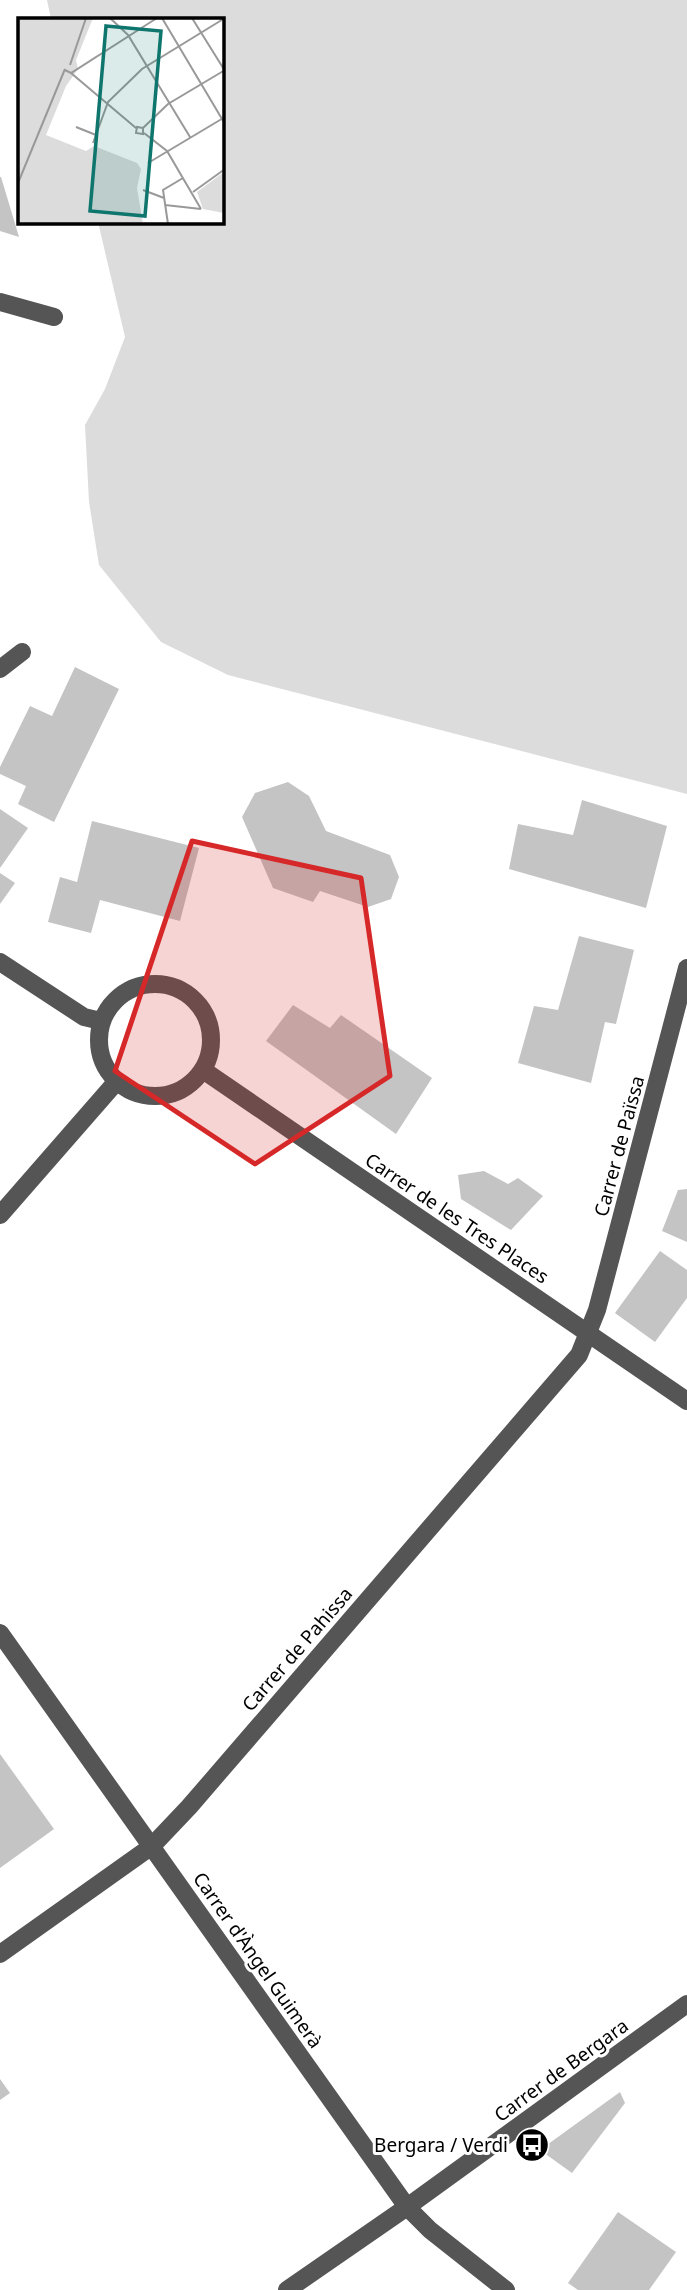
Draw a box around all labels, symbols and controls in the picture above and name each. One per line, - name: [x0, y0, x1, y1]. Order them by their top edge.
- inset map: [18, 18, 224, 224]
- street label: Carrer de Païssa: [588, 1073, 650, 1219]
- street label: Carrer de les Tres Places: [360, 1147, 554, 1289]
- street label: Carrer de Pahissa: [236, 1581, 358, 1717]
- street label: Carrer d'Àngel Guimerà: [187, 1867, 329, 2053]
- street label: Carrer de Bergara: [489, 2012, 633, 2128]
- bus stop icon: Bergara / Verdi: [513, 2126, 551, 2164]
- place label: Bergara / Verdi: [374, 2132, 508, 2158]

